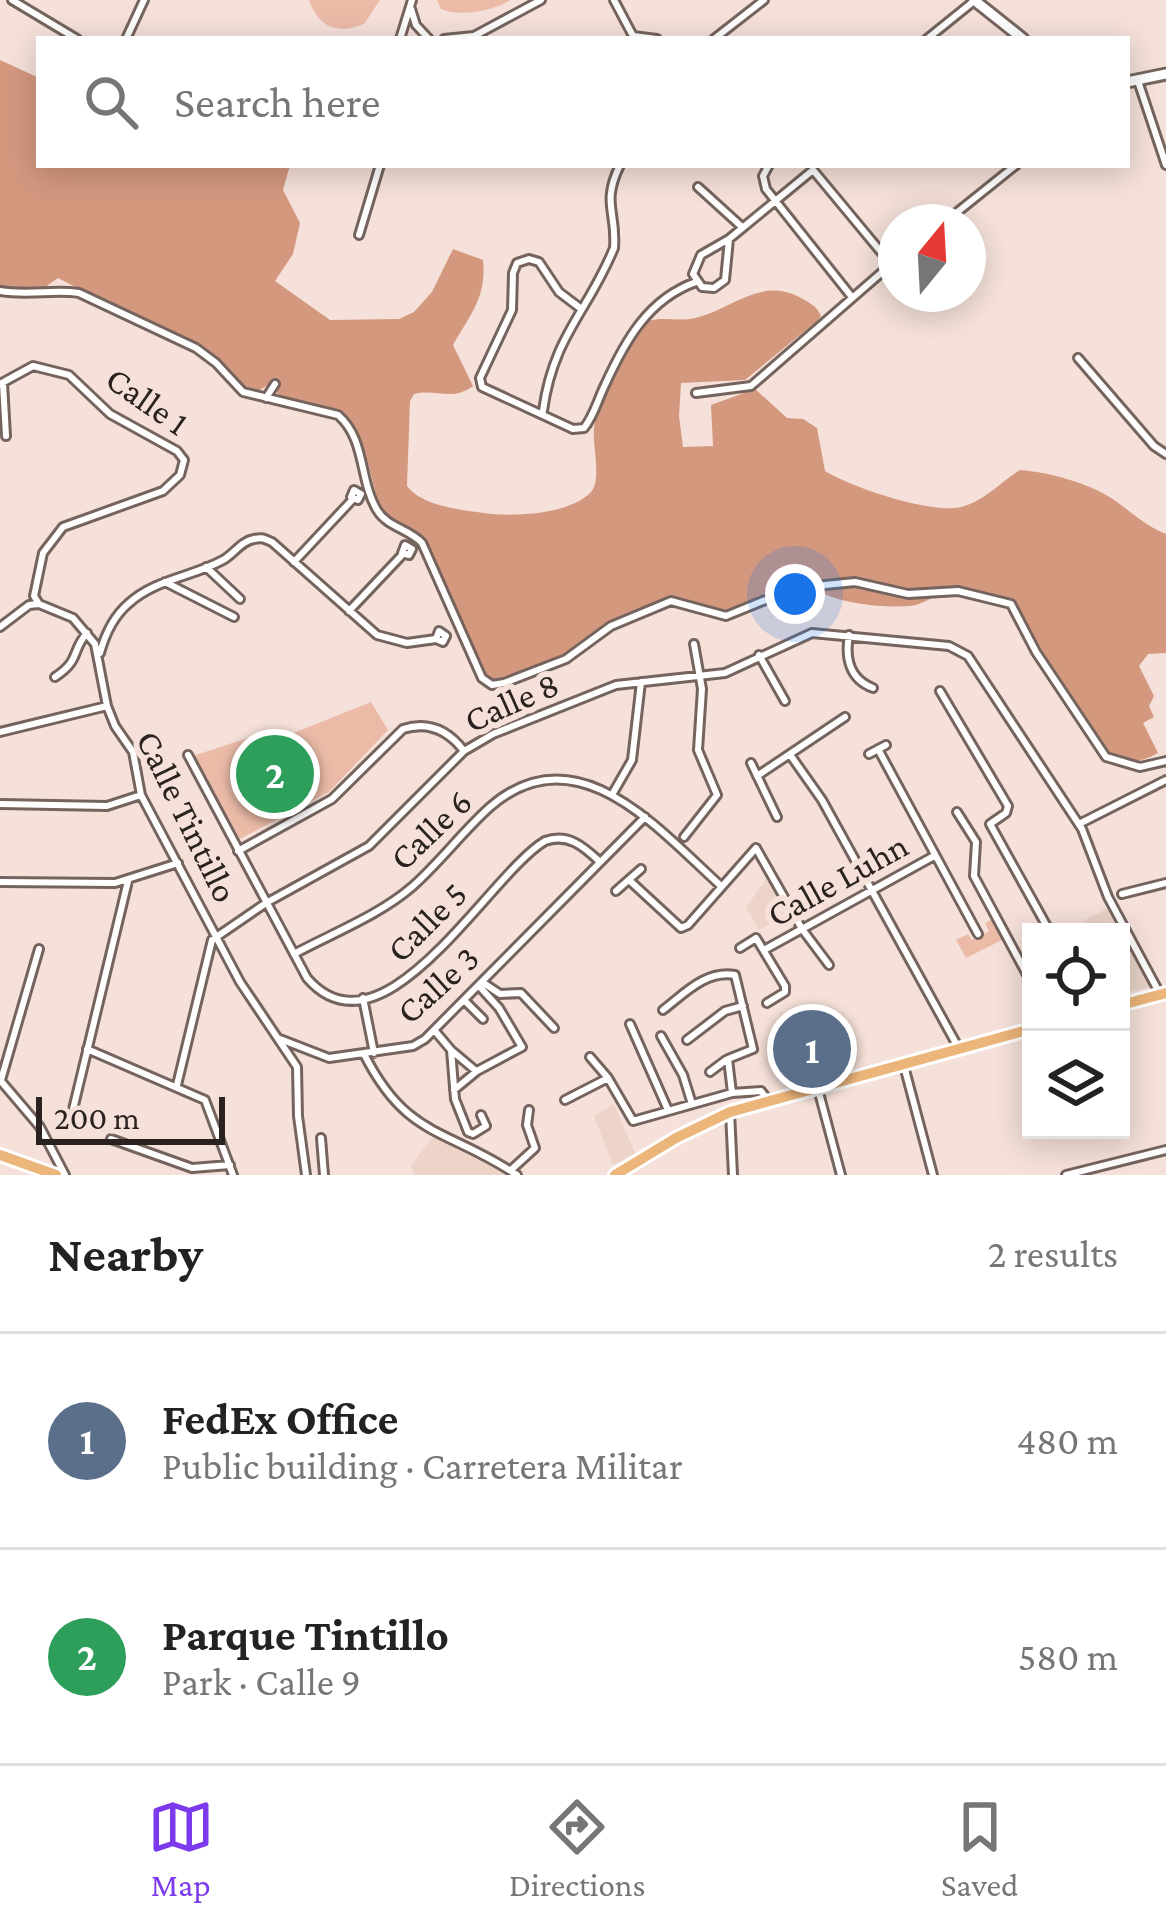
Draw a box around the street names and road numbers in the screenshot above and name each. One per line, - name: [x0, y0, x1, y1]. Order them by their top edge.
- street label: Calle 1: [99, 358, 196, 443]
- street label: Calle 8: [458, 664, 565, 740]
- street label: Calle Tintillo: [128, 724, 246, 909]
- street label: Calle 6: [382, 781, 480, 878]
- street label: Calle Luhn: [760, 825, 915, 935]
- street label: Calle 5: [379, 874, 475, 970]
- street label: Calle 3: [389, 938, 487, 1032]

